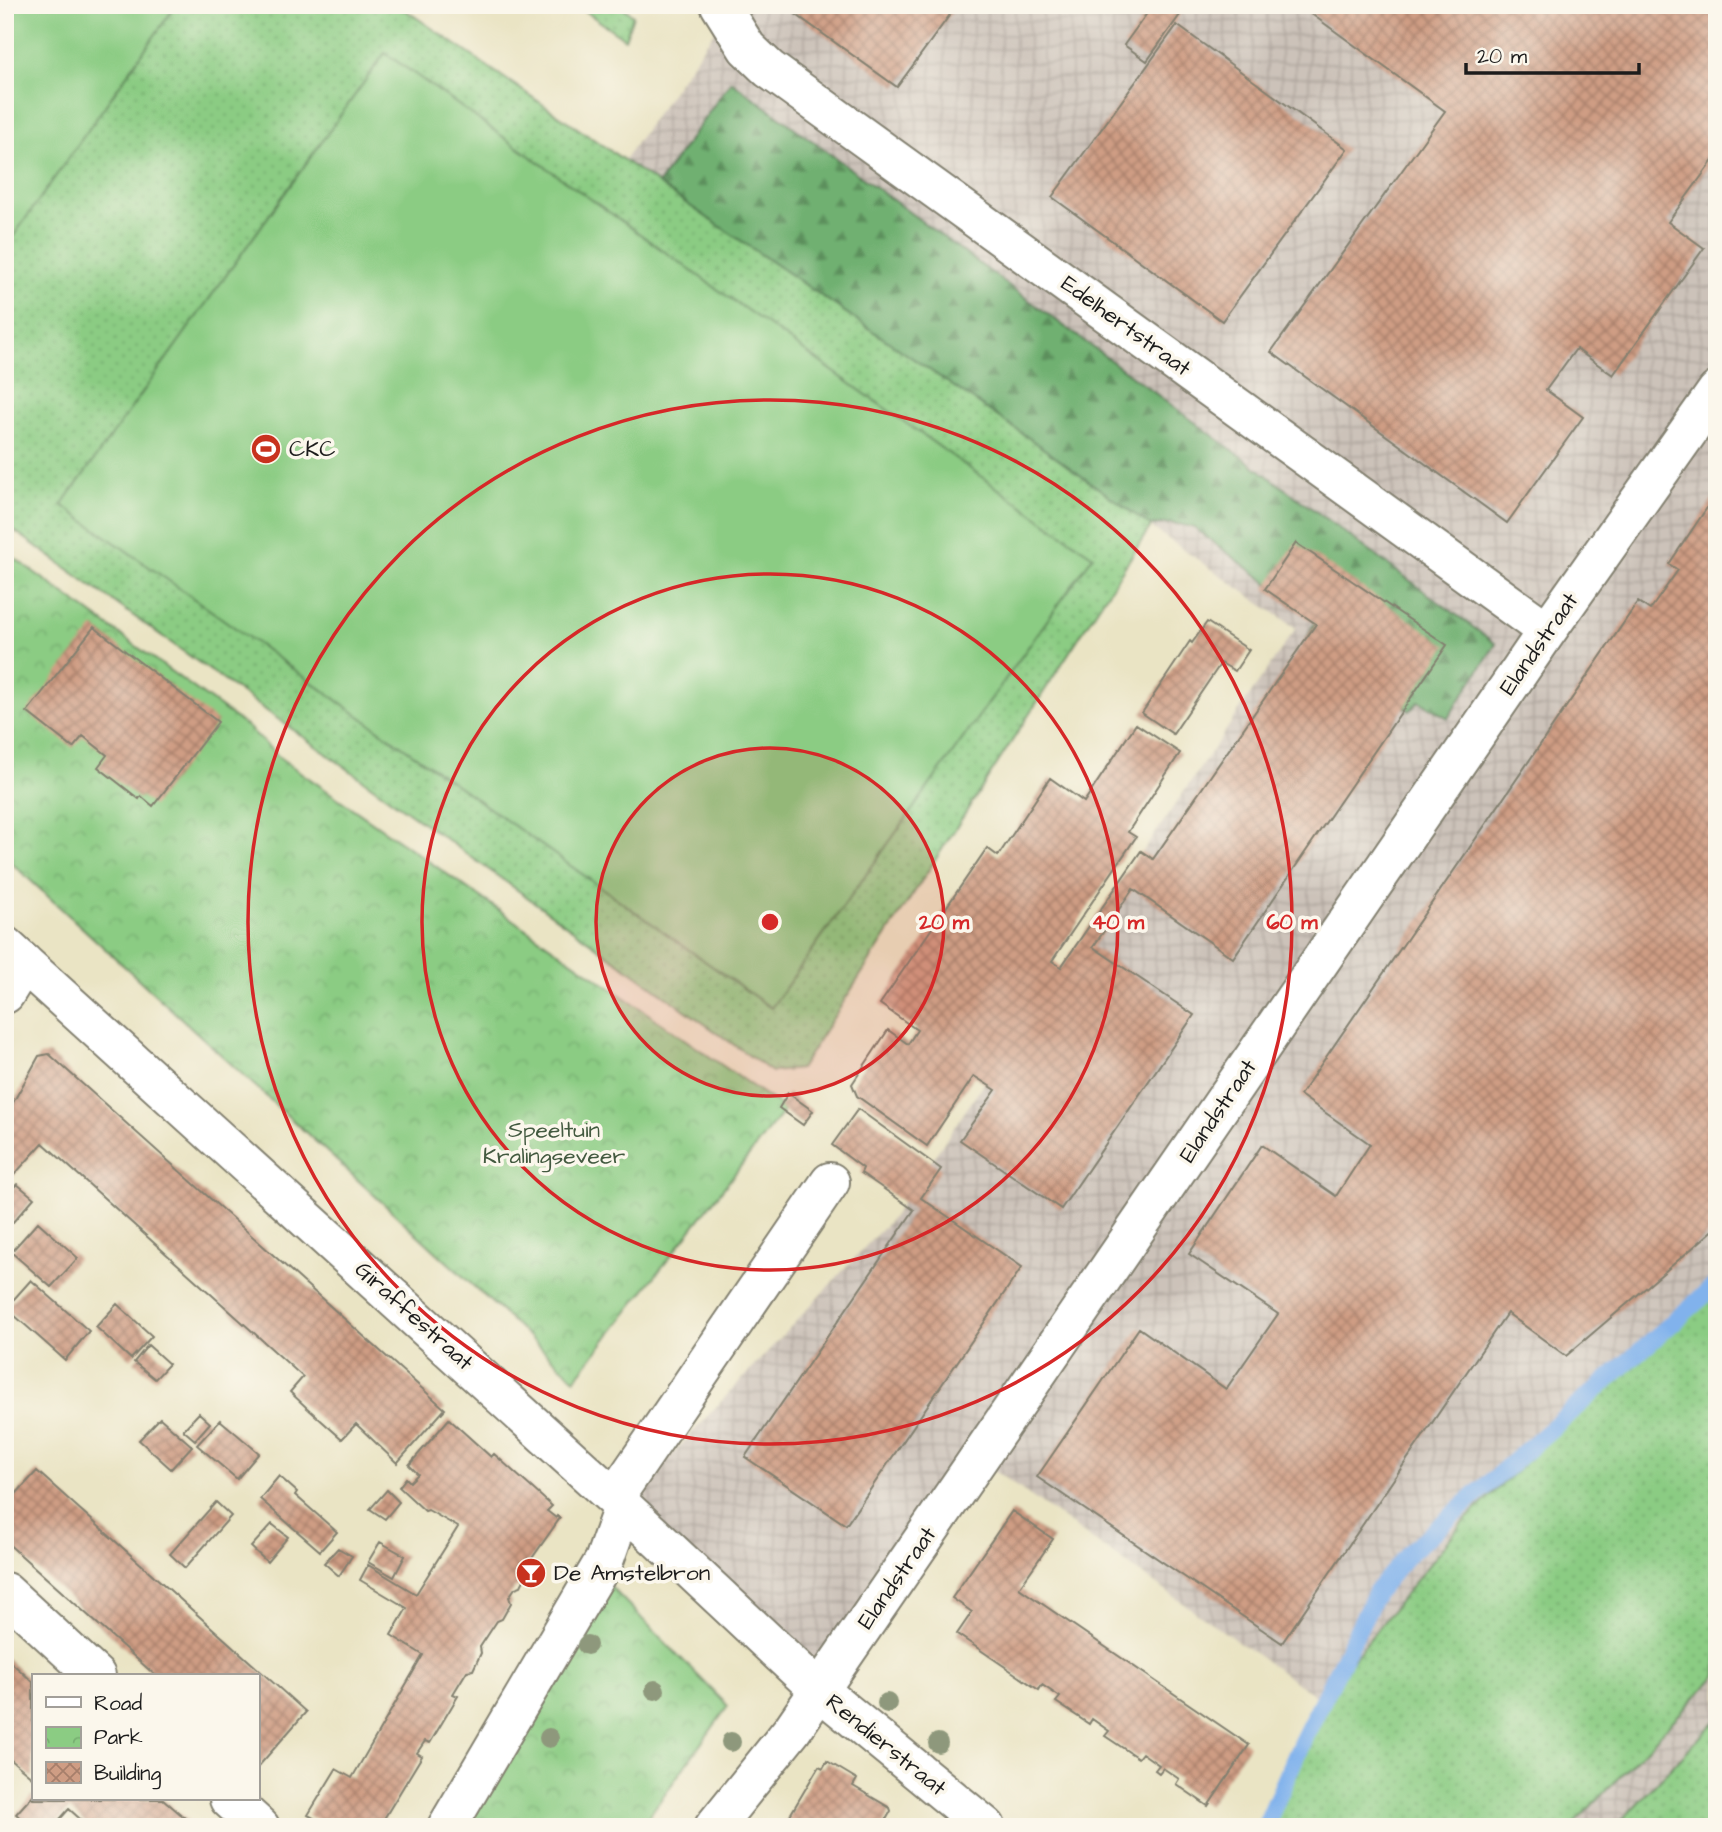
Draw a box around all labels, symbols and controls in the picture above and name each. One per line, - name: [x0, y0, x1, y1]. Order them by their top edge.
- scale bar: [1466, 32, 1640, 76]
- text: 20 m: [1477, 42, 1528, 71]
- street label: Edelhertstraat: [1054, 268, 1198, 384]
- sports icon: CKC: [249, 432, 283, 466]
- place label: CKC: [289, 433, 336, 465]
- street label: Elandstraat: [1492, 586, 1586, 702]
- text: 20 m: [918, 908, 970, 937]
- text: 40 m: [1092, 908, 1145, 937]
- text: 60 m: [1266, 908, 1318, 937]
- centre of rings: [758, 910, 782, 934]
- street label: Elandstraat: [1172, 1052, 1265, 1169]
- park label: Speeltuin Kralingseveer: [483, 1114, 625, 1173]
- street label: Giraffestraat: [348, 1254, 481, 1378]
- street label: Elandstraat: [850, 1520, 944, 1636]
- bar icon: De Amstelbron: [514, 1556, 548, 1590]
- place label: De Amstelbron: [554, 1557, 710, 1589]
- legend: [32, 1674, 259, 1800]
- street label: Rendierstraat: [819, 1686, 954, 1804]
- text: Road: [94, 1689, 142, 1718]
- text: Park: [94, 1723, 143, 1752]
- text: Building: [94, 1759, 162, 1790]

